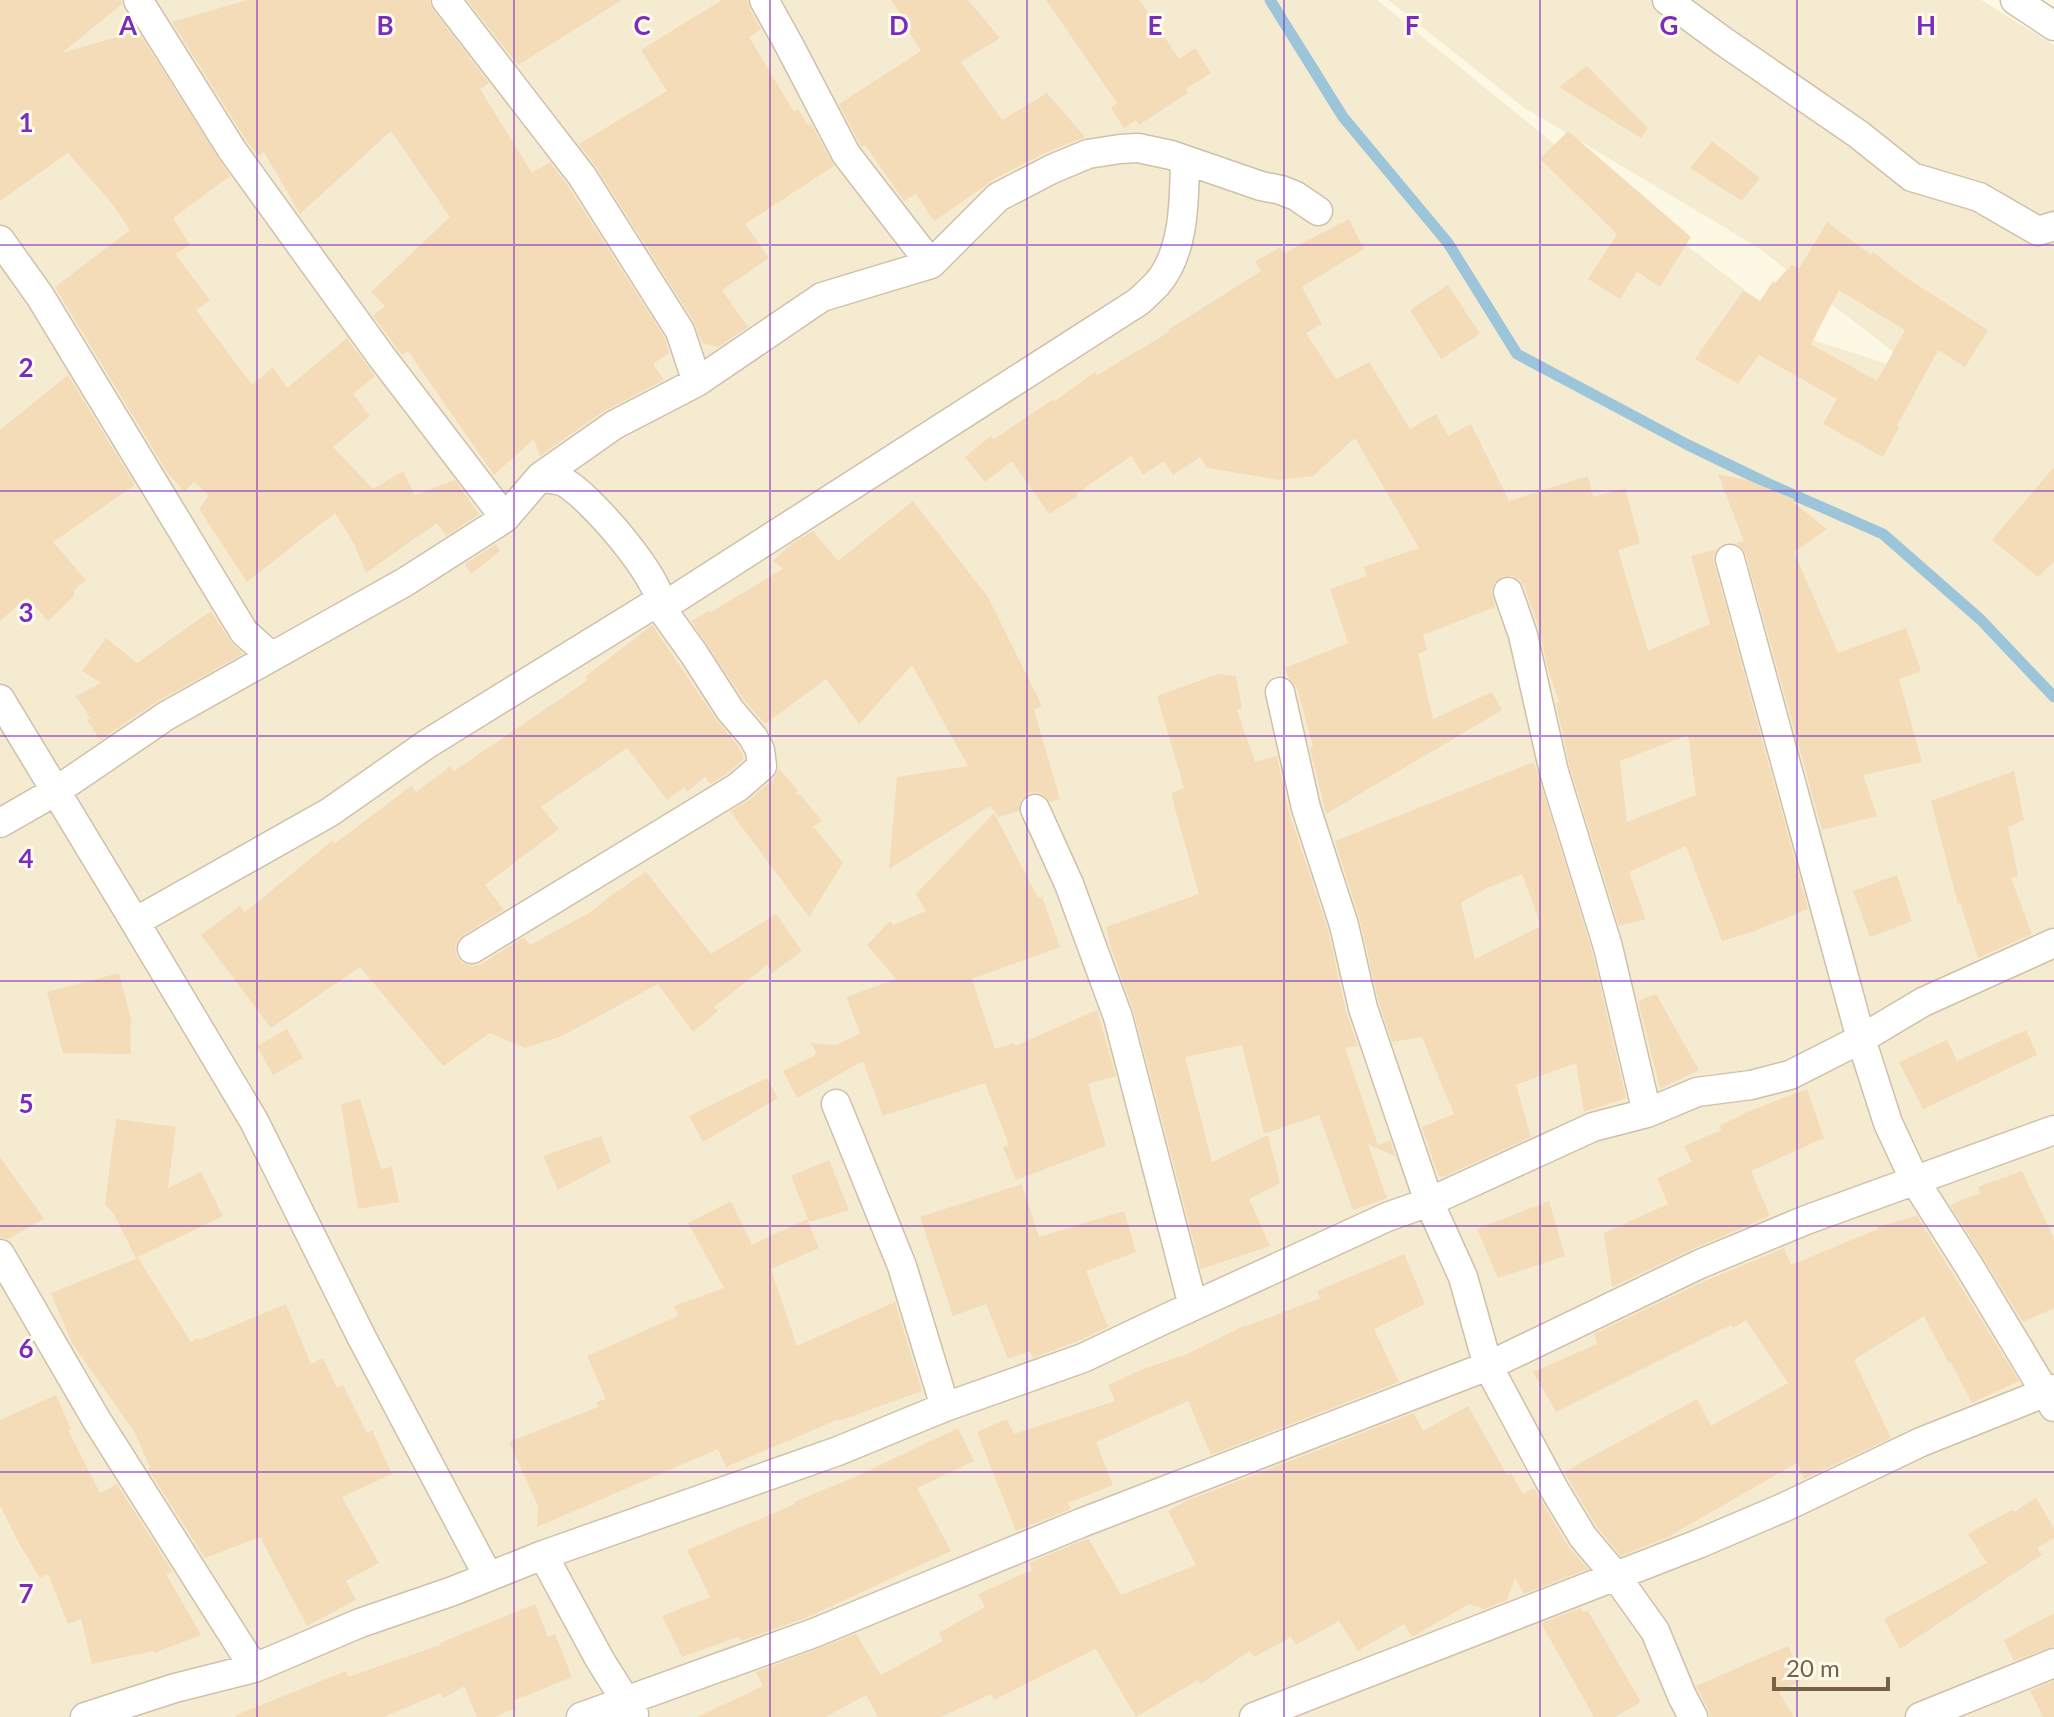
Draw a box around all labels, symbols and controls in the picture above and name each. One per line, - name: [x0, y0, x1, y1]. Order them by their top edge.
- text: A: [118, 9, 138, 41]
- text: B: [376, 9, 394, 41]
- text: C: [633, 9, 651, 41]
- text: D: [889, 9, 909, 41]
- text: E: [1148, 9, 1162, 41]
- text: F: [1405, 9, 1419, 41]
- text: G: [1660, 9, 1678, 41]
- text: H: [1916, 9, 1936, 41]
- text: 1: [18, 106, 34, 138]
- text: 2: [18, 351, 34, 383]
- text: 3: [18, 596, 34, 628]
- text: 4: [18, 842, 34, 874]
- text: 5: [18, 1087, 34, 1119]
- text: 6: [18, 1332, 34, 1364]
- text: 7: [18, 1577, 34, 1609]
- scale bar: [1774, 1641, 1888, 1691]
- text: 20 m: [1786, 1653, 1840, 1682]

